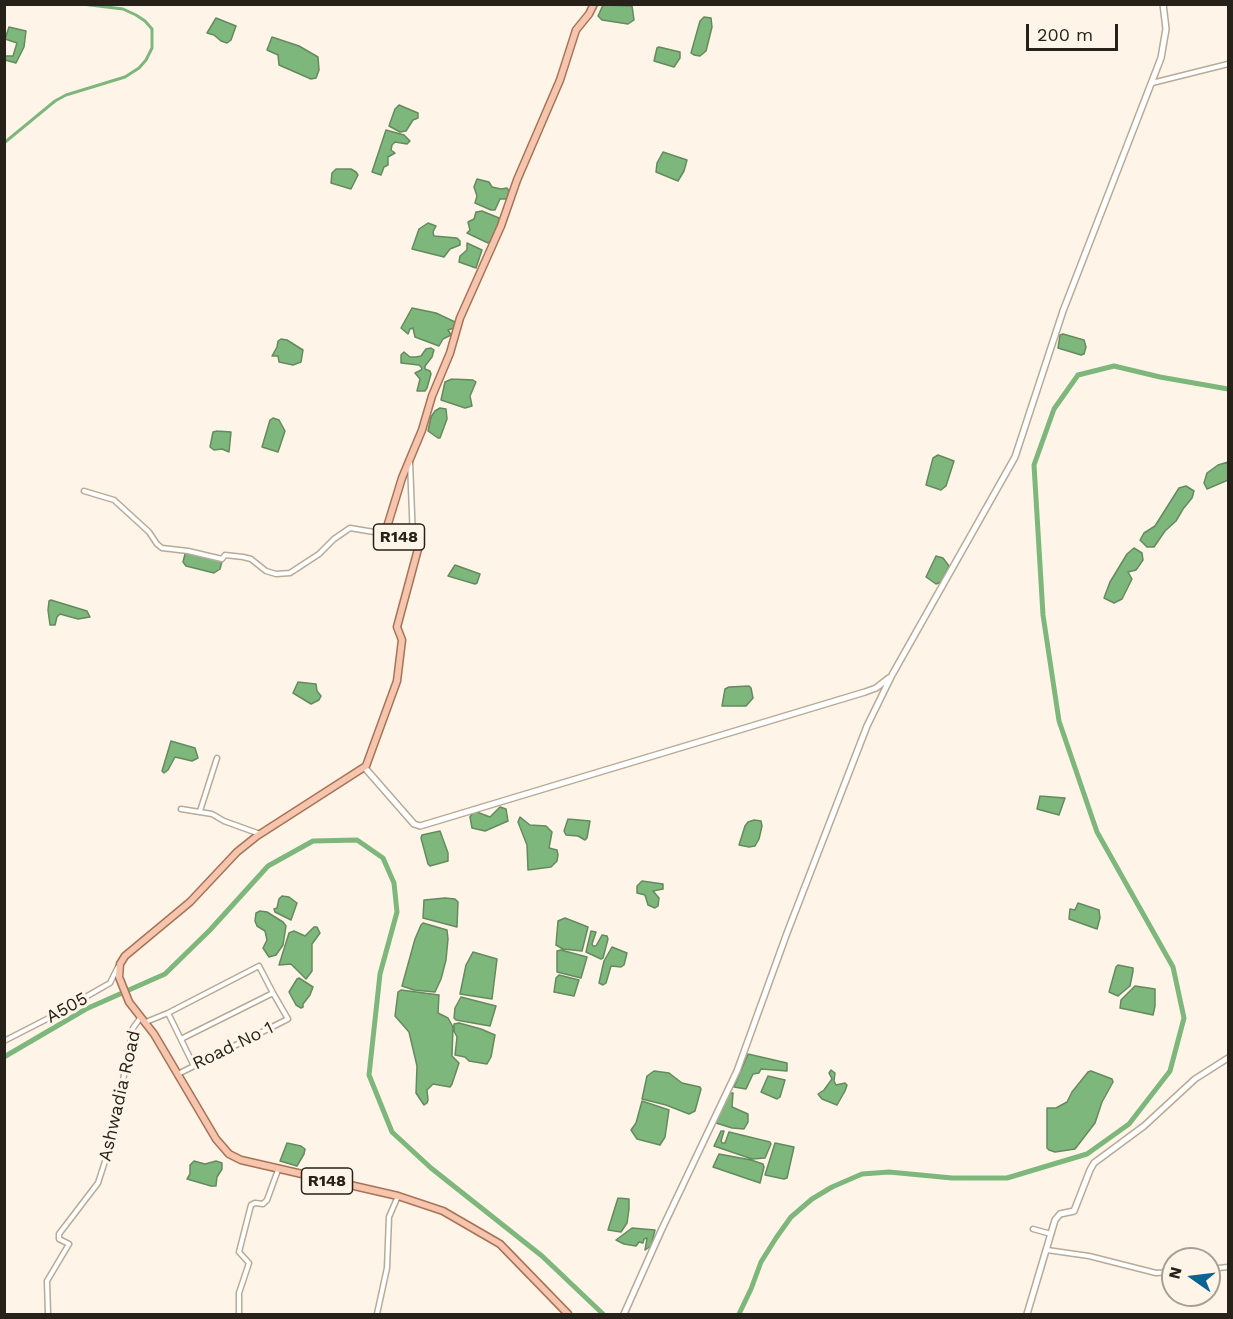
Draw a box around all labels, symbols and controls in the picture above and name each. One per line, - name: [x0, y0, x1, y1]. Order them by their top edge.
- scale bar: [1029, 12, 1120, 50]
- text: 200 m: [1037, 24, 1093, 45]
- road number: R148: [374, 524, 424, 550]
- street label: A505: [43, 988, 91, 1028]
- street label: Road No 1: [189, 1017, 277, 1075]
- street label: Ashwadia Road: [94, 1028, 146, 1164]
- road number: R148: [302, 1168, 352, 1194]
- north arrow: [1161, 1247, 1221, 1307]
- text: N: [1164, 1265, 1186, 1281]

